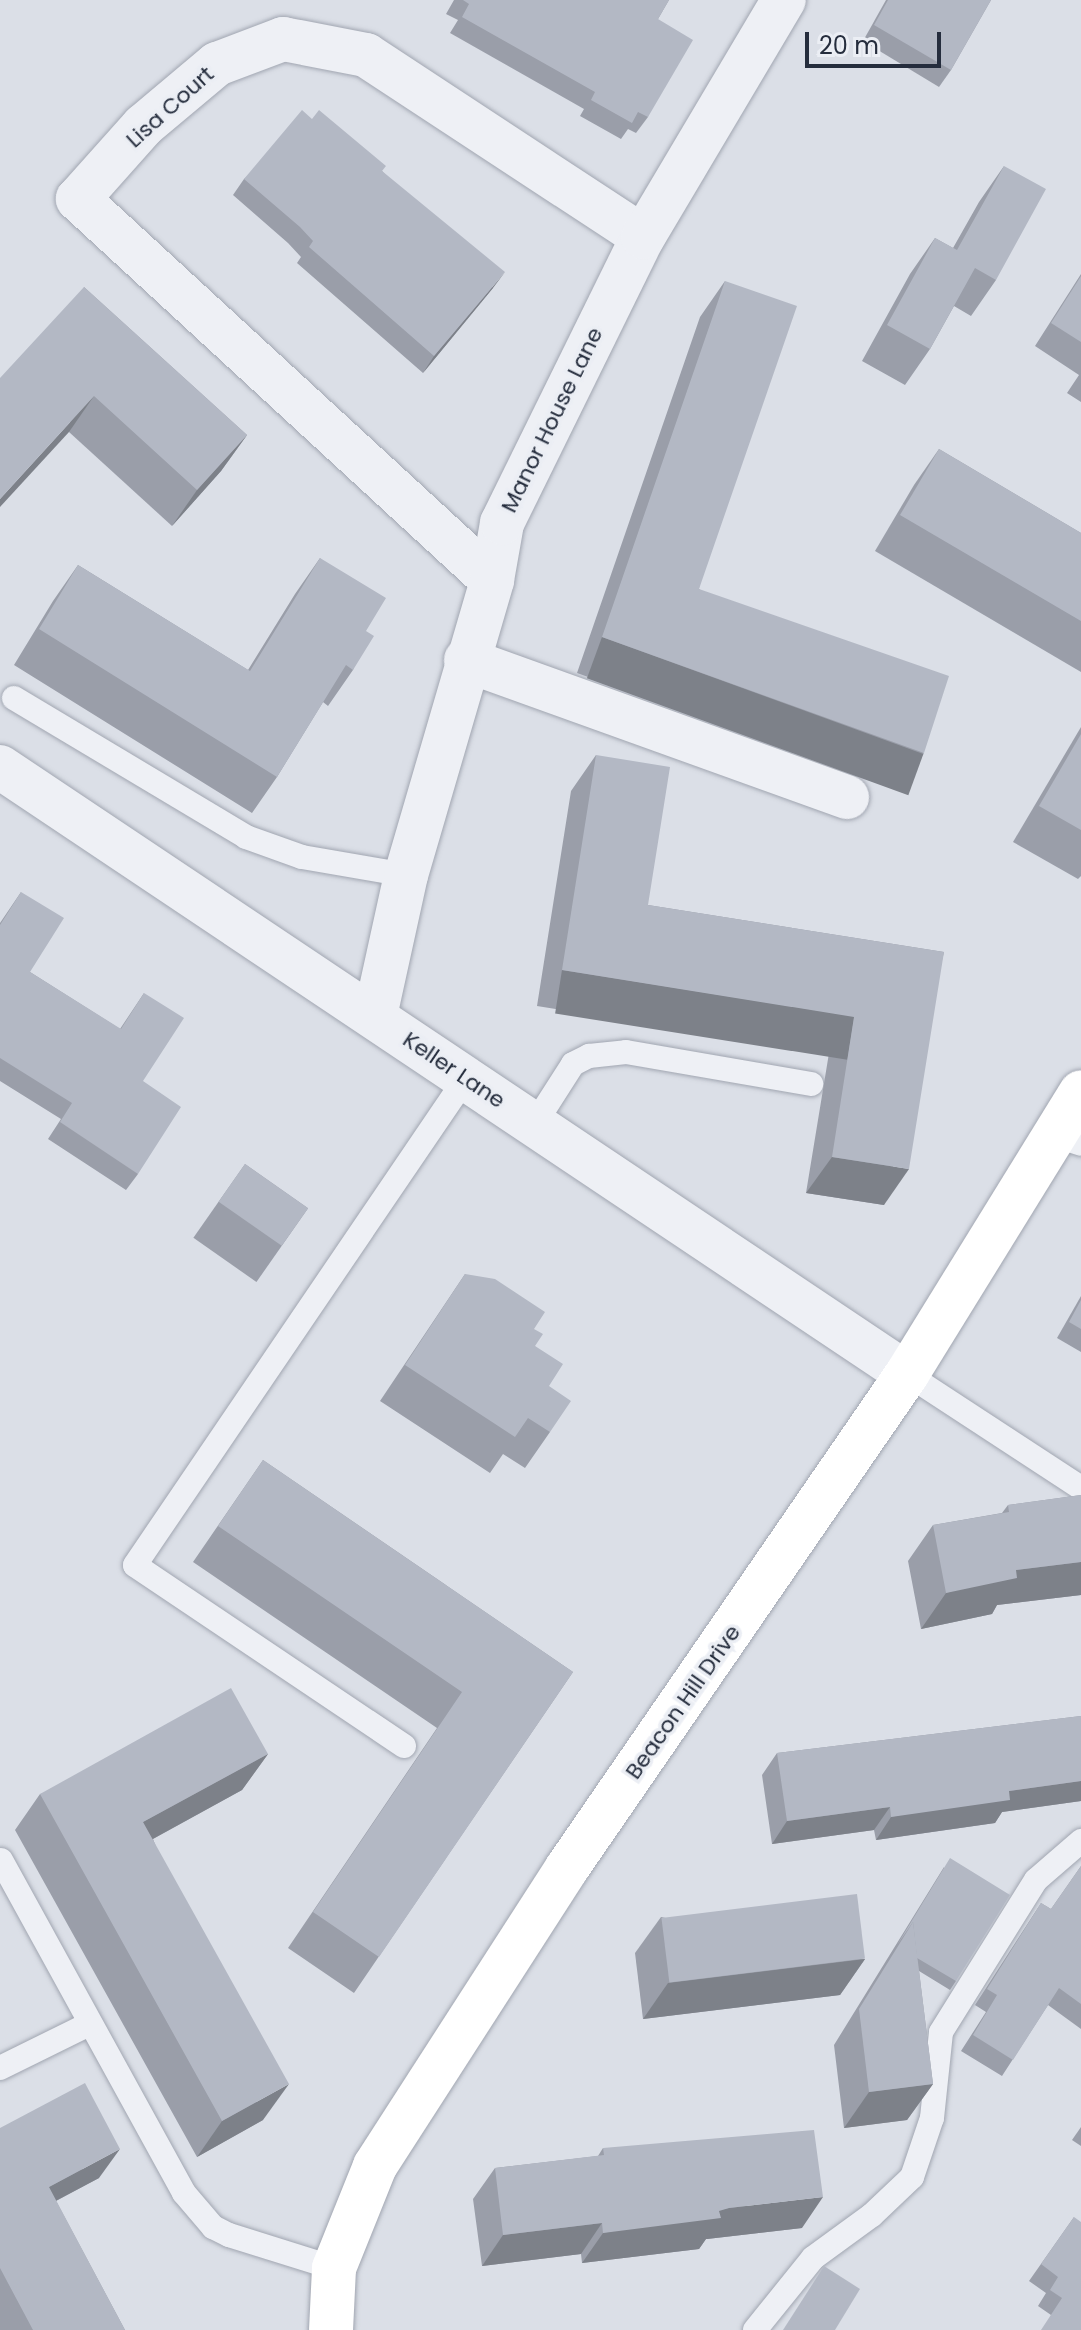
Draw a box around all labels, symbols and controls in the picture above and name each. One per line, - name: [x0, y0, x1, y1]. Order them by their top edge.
- scale bar: [809, 16, 945, 66]
- text: 20 m: [819, 29, 879, 62]
- street label: Lisa Court: [121, 61, 219, 153]
- street label: Manor House Lane: [496, 323, 608, 517]
- street label: Keller Lane: [398, 1026, 510, 1114]
- street label: Beacon Hill Drive: [620, 1620, 746, 1784]

